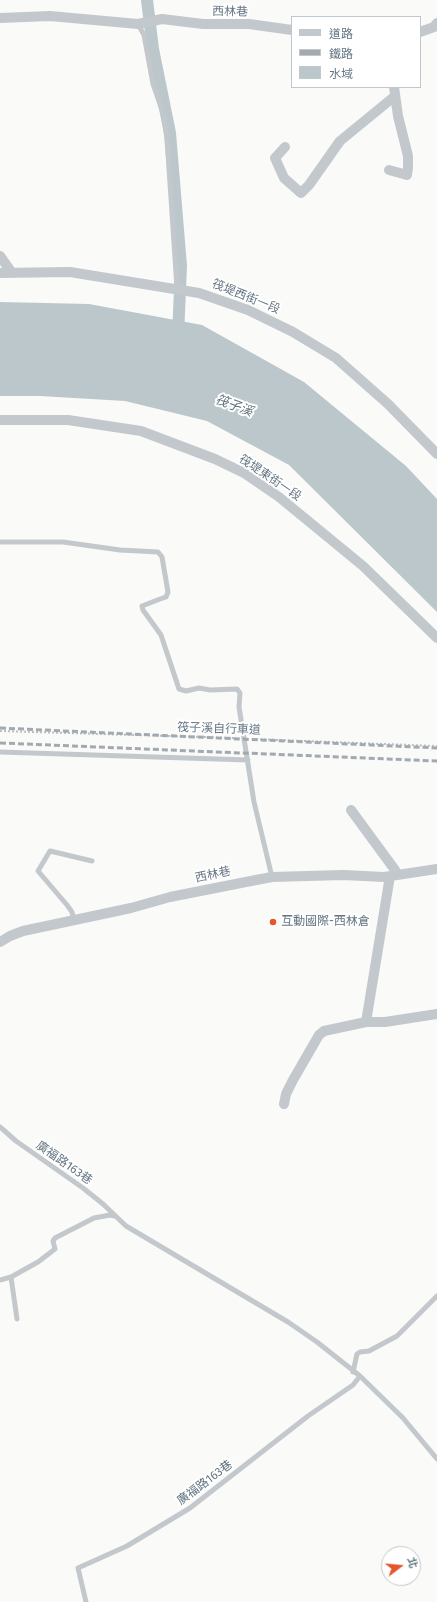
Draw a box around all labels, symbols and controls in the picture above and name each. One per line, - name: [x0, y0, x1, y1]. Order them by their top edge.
- street label: 西林巷: [212, 4, 248, 20]
- legend: [291, 16, 421, 88]
- text: 道路: [329, 27, 353, 41]
- text: 鐵路: [329, 47, 353, 61]
- text: 水域: [329, 67, 353, 81]
- street label: 筏堤西街一段: [210, 277, 282, 317]
- water label: 筏子溪: [213, 392, 255, 420]
- street label: 筏堤東街一段: [236, 452, 304, 504]
- street label: 筏子溪自行車道: [177, 720, 261, 738]
- street label: 西林巷: [194, 864, 232, 886]
- place label: 互動國際-西林倉: [281, 915, 370, 929]
- marker: 互動國際-西林倉: [268, 917, 278, 927]
- street label: 廣福路163巷: [33, 1138, 95, 1188]
- street label: 廣福路163巷: [175, 1458, 235, 1508]
- north arrow: [381, 1546, 421, 1586]
- text: 北: [404, 1556, 420, 1570]

